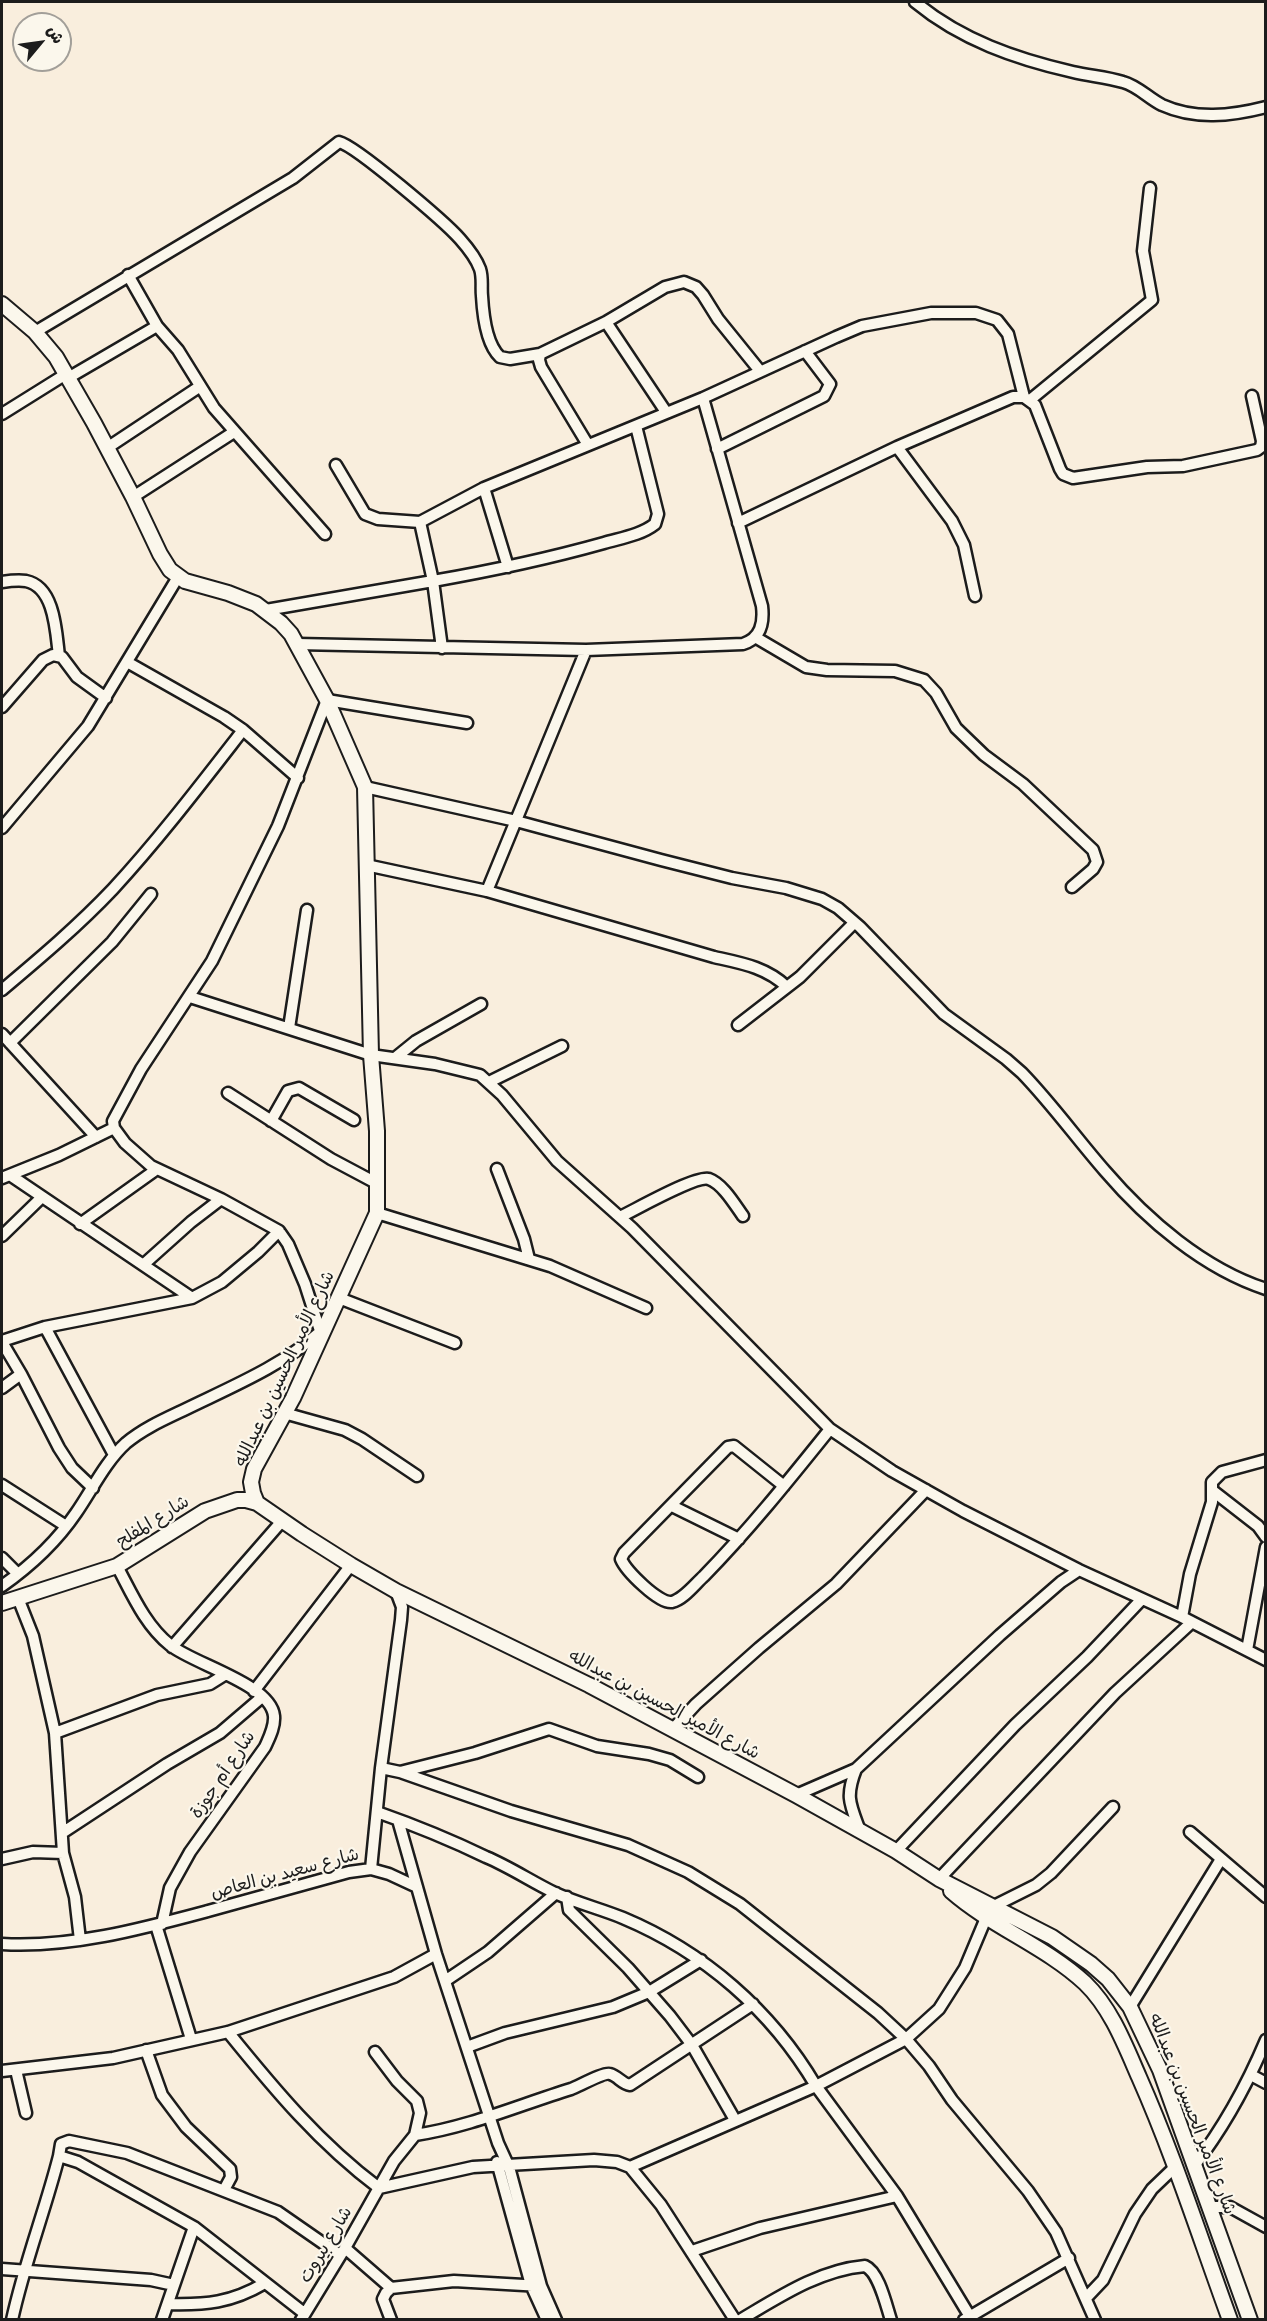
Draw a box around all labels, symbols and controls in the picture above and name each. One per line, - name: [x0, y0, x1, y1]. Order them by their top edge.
- north arrow: [12, 12, 72, 72]
- text: ش: [42, 21, 70, 47]
- street label: شارع الأمير الحسين بن عبدالله: [230, 1268, 340, 1470]
- street label: شارع المفلح: [112, 1491, 194, 1553]
- street label: شارع الأمير الحسين بن عبدالله: [565, 1645, 763, 1765]
- street label: شارع أم جوزة: [186, 1727, 260, 1823]
- street label: شارع سعيد بن العاص: [208, 1844, 362, 1904]
- street label: شارع الأمير الحسين بن عبدالله: [1144, 2010, 1240, 2218]
- street label: شارع بيروت: [295, 2203, 357, 2287]

